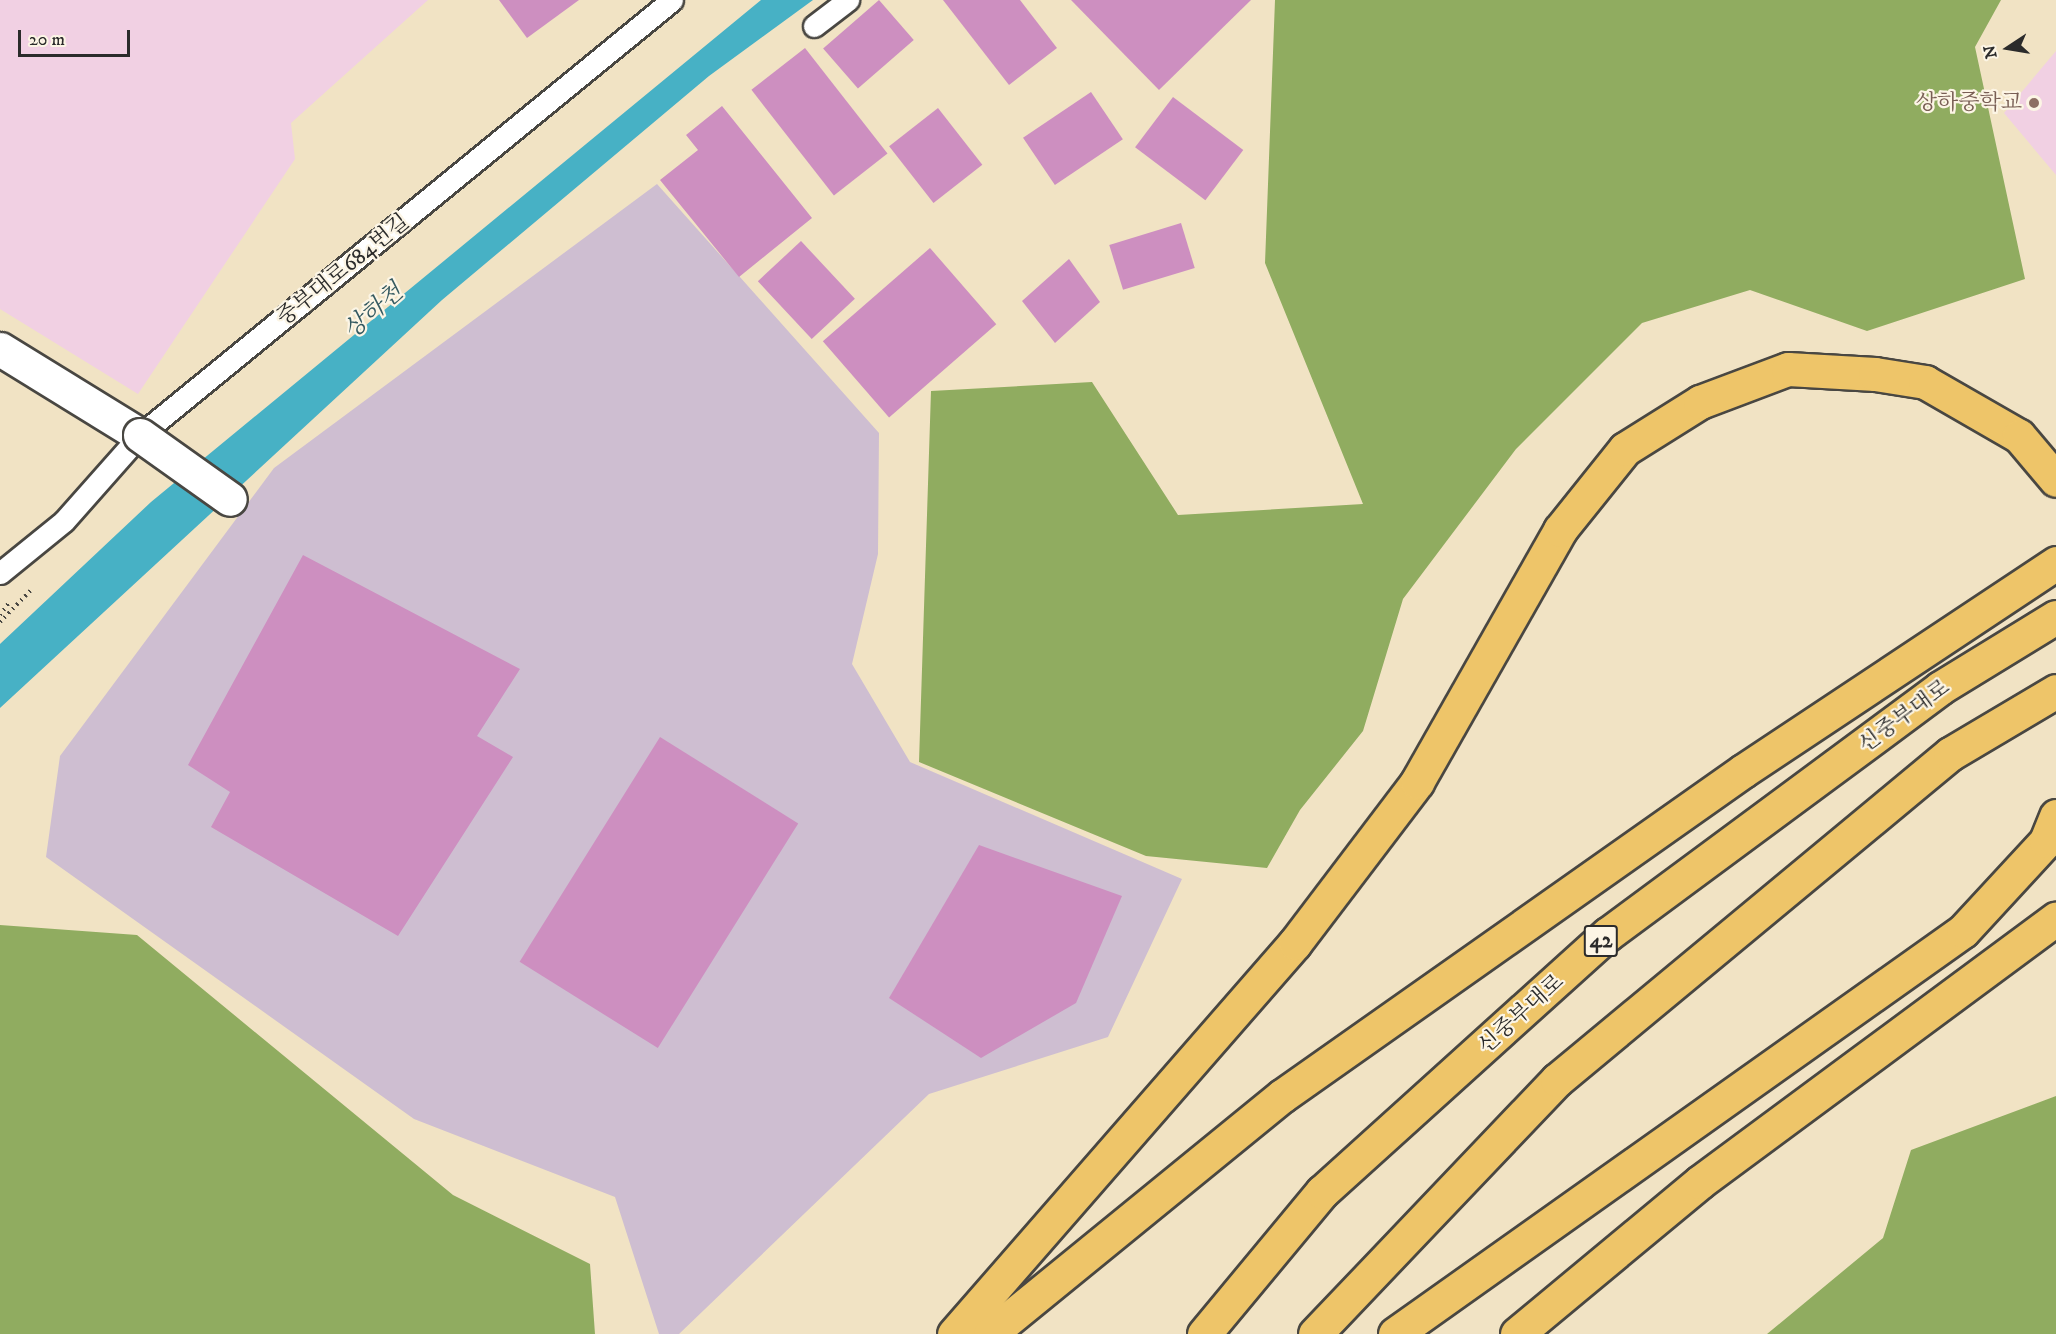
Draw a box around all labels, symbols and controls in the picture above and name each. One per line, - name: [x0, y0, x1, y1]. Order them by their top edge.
- scale bar: [21, 18, 134, 56]
- north arrow: [1978, 18, 2038, 78]
- text: 20 m: [29, 29, 65, 51]
- text: N: [1979, 43, 2002, 60]
- place label: 상하중학교: [1916, 90, 2022, 116]
- marker: 상하중학교: [2027, 96, 2041, 110]
- street label: 중부대로684번길: [271, 209, 415, 331]
- water label: 상하천: [338, 278, 410, 346]
- street label: 신중부대로: [1853, 674, 1955, 758]
- road number: 42: [1583, 923, 1619, 959]
- street label: 신중부대로: [1473, 969, 1569, 1059]

